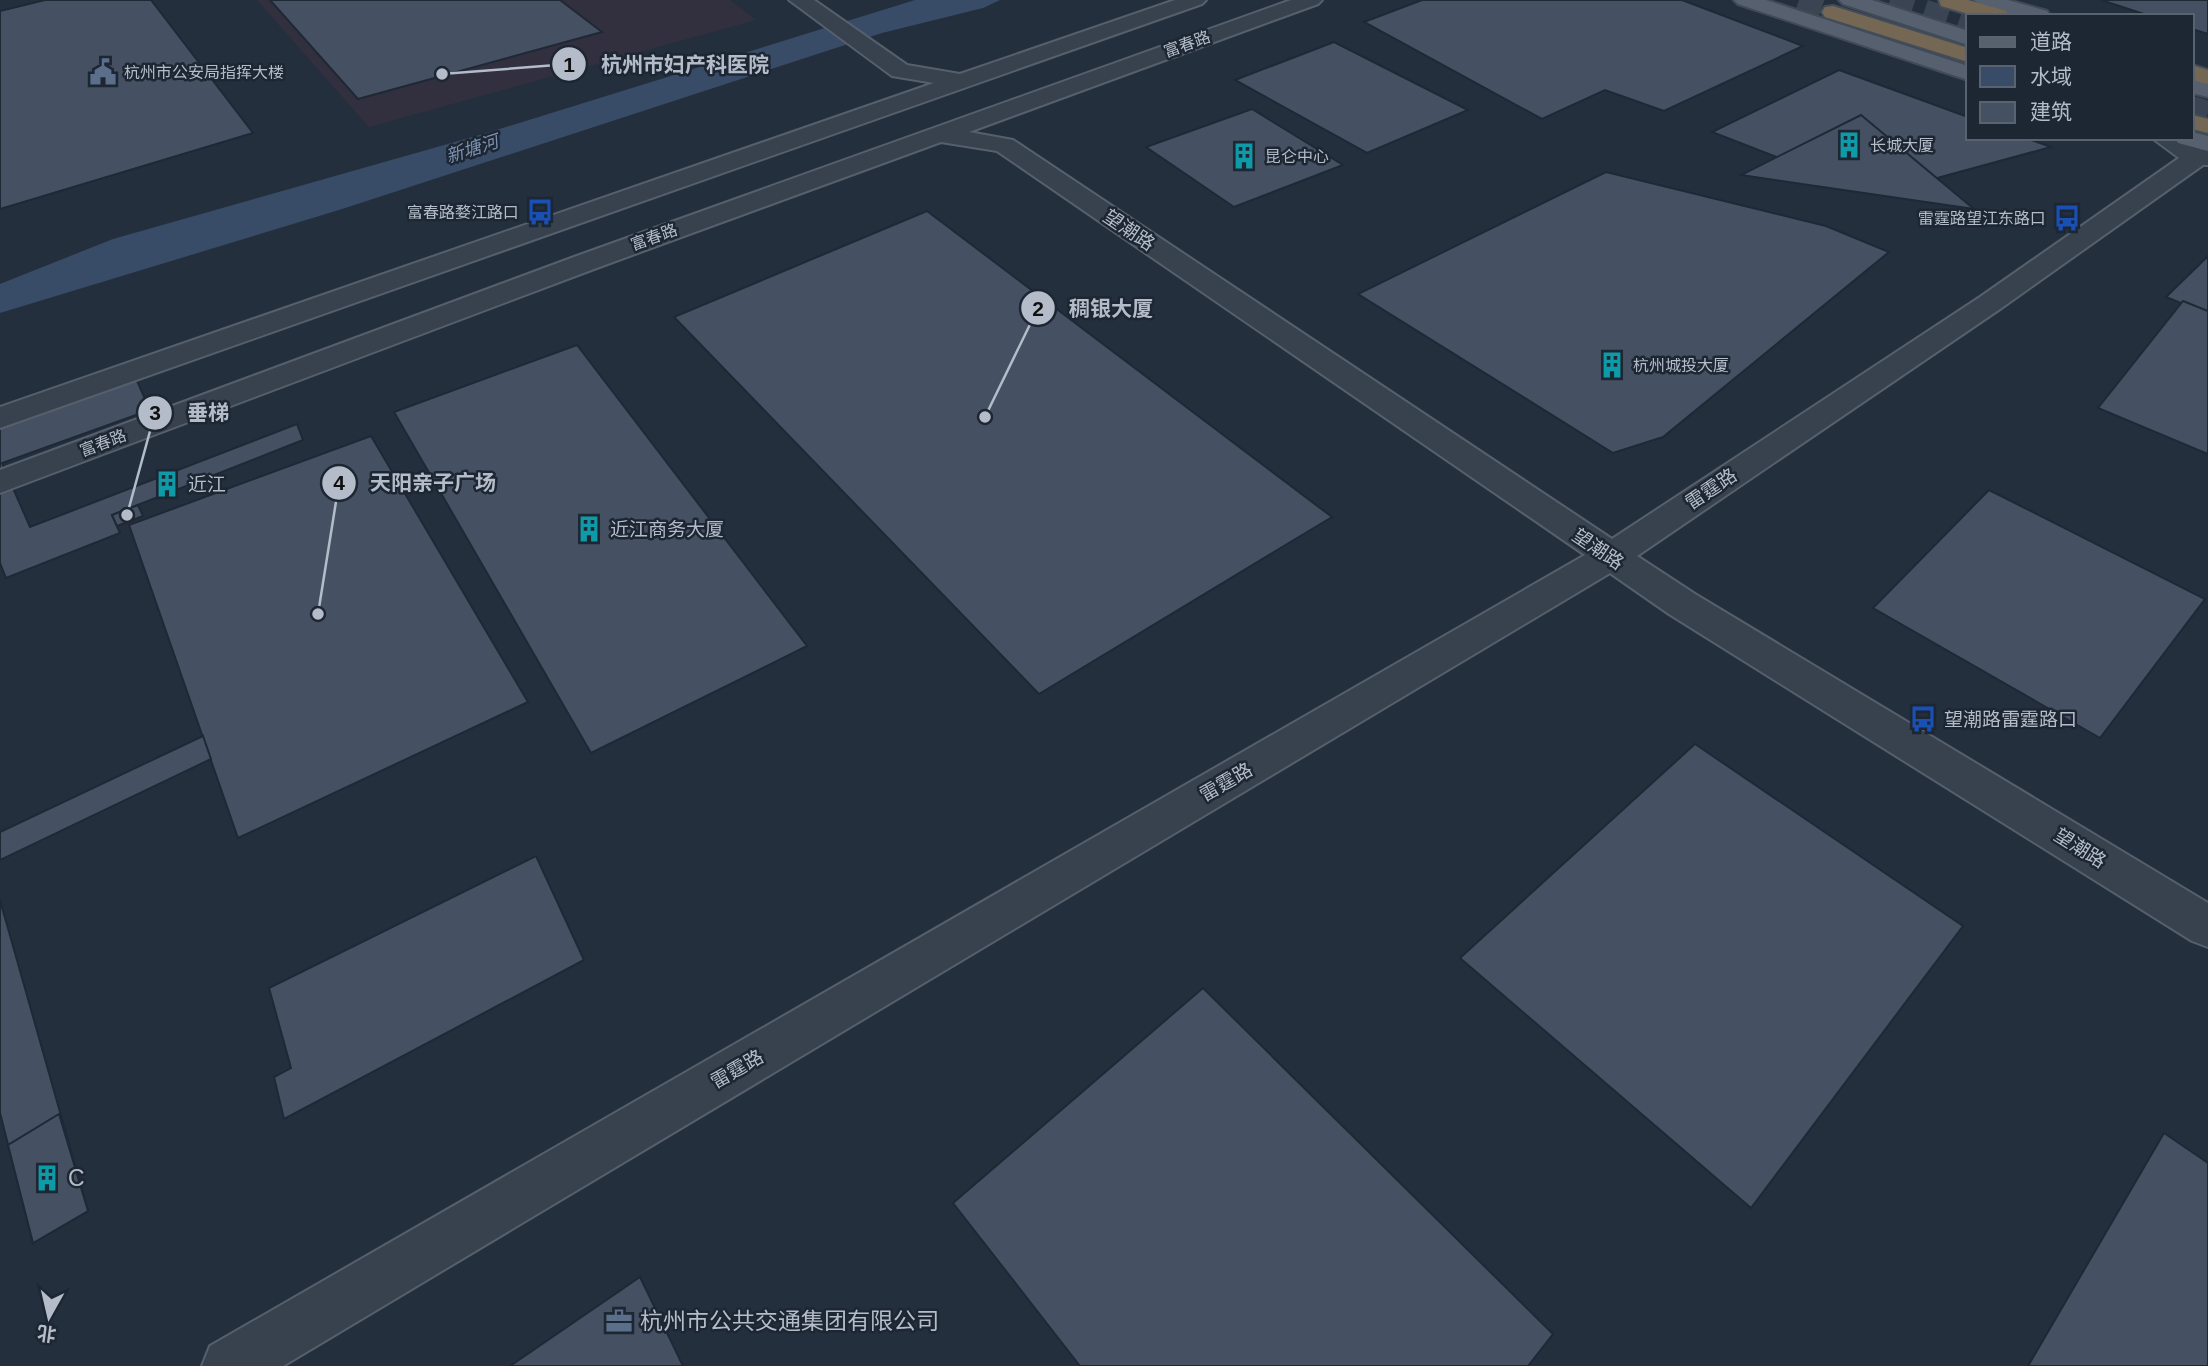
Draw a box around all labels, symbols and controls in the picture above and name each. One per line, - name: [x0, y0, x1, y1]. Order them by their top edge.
- legend: [1966, 14, 2194, 140]
- street label: 富春路: [1162, 28, 1212, 60]
- text: 道路: [2030, 30, 2072, 53]
- callout: 杭州市妇产科医院: [552, 43, 783, 85]
- text: 1: [563, 53, 575, 76]
- text: 杭州市妇产科医院: [601, 53, 769, 76]
- public building icon: 杭州市公安局指挥大楼: [88, 57, 118, 87]
- place label: 杭州市公安局指挥大楼: [124, 64, 284, 81]
- text: 水域: [2030, 65, 2072, 88]
- text: 建筑: [2030, 100, 2072, 123]
- water label: 新塘河: [443, 130, 504, 167]
- building icon: 长城大厦: [1834, 130, 1864, 160]
- place label: 长城大厦: [1870, 137, 1934, 154]
- building icon: 昆仑中心: [1229, 141, 1259, 171]
- place label: 昆仑中心: [1265, 148, 1329, 165]
- bus stop icon: 富春路婺江路口: [525, 197, 555, 227]
- bus stop icon: 雷霆路望江东路口: [2052, 203, 2082, 233]
- place label: 富春路婺江路口: [407, 204, 519, 221]
- street label: 望潮路: [1099, 205, 1159, 255]
- place label: 雷霆路望江东路口: [1918, 210, 2046, 227]
- street label: 富春路: [629, 221, 679, 253]
- callout: 稠银大厦: [1020, 287, 1167, 329]
- text: 2: [1032, 297, 1044, 320]
- text: 稠银大厦: [1069, 297, 1153, 320]
- building icon: 杭州城投大厦: [1597, 350, 1627, 380]
- place label: 杭州城投大厦: [1633, 357, 1729, 374]
- callout: 垂梯: [138, 392, 243, 434]
- text: 3: [149, 401, 161, 424]
- text: 垂梯: [187, 401, 229, 424]
- street label: 富春路: [78, 426, 128, 460]
- callout: 天阳亲子广场: [321, 462, 510, 504]
- street label: 雷霆路: [1681, 464, 1741, 514]
- building icon: 近江: [152, 469, 182, 499]
- text: 4: [333, 471, 345, 494]
- text: 天阳亲子广场: [370, 471, 496, 494]
- place label: 近江: [188, 474, 226, 495]
- building icon: 近江商务大厦: [574, 514, 604, 544]
- place label: 近江商务大厦: [610, 519, 724, 540]
- street label: 望潮路: [1568, 524, 1628, 574]
- bus stop icon: 望潮路雷霆路口: [1908, 704, 1938, 734]
- place label: 望潮路雷霆路口: [1944, 709, 2077, 730]
- street label: 雷霆路: [1196, 759, 1256, 805]
- street label: 望潮路: [2050, 824, 2110, 872]
- street label: 雷霆路: [707, 1046, 767, 1092]
- building icon: C: [32, 1163, 62, 1193]
- place label: C: [68, 1165, 85, 1191]
- north arrow: [14, 1282, 84, 1352]
- office icon: 杭州市公共交通集团有限公司: [604, 1306, 634, 1336]
- place label: 杭州市公共交通集团有限公司: [640, 1308, 939, 1334]
- text: 北: [36, 1322, 58, 1345]

